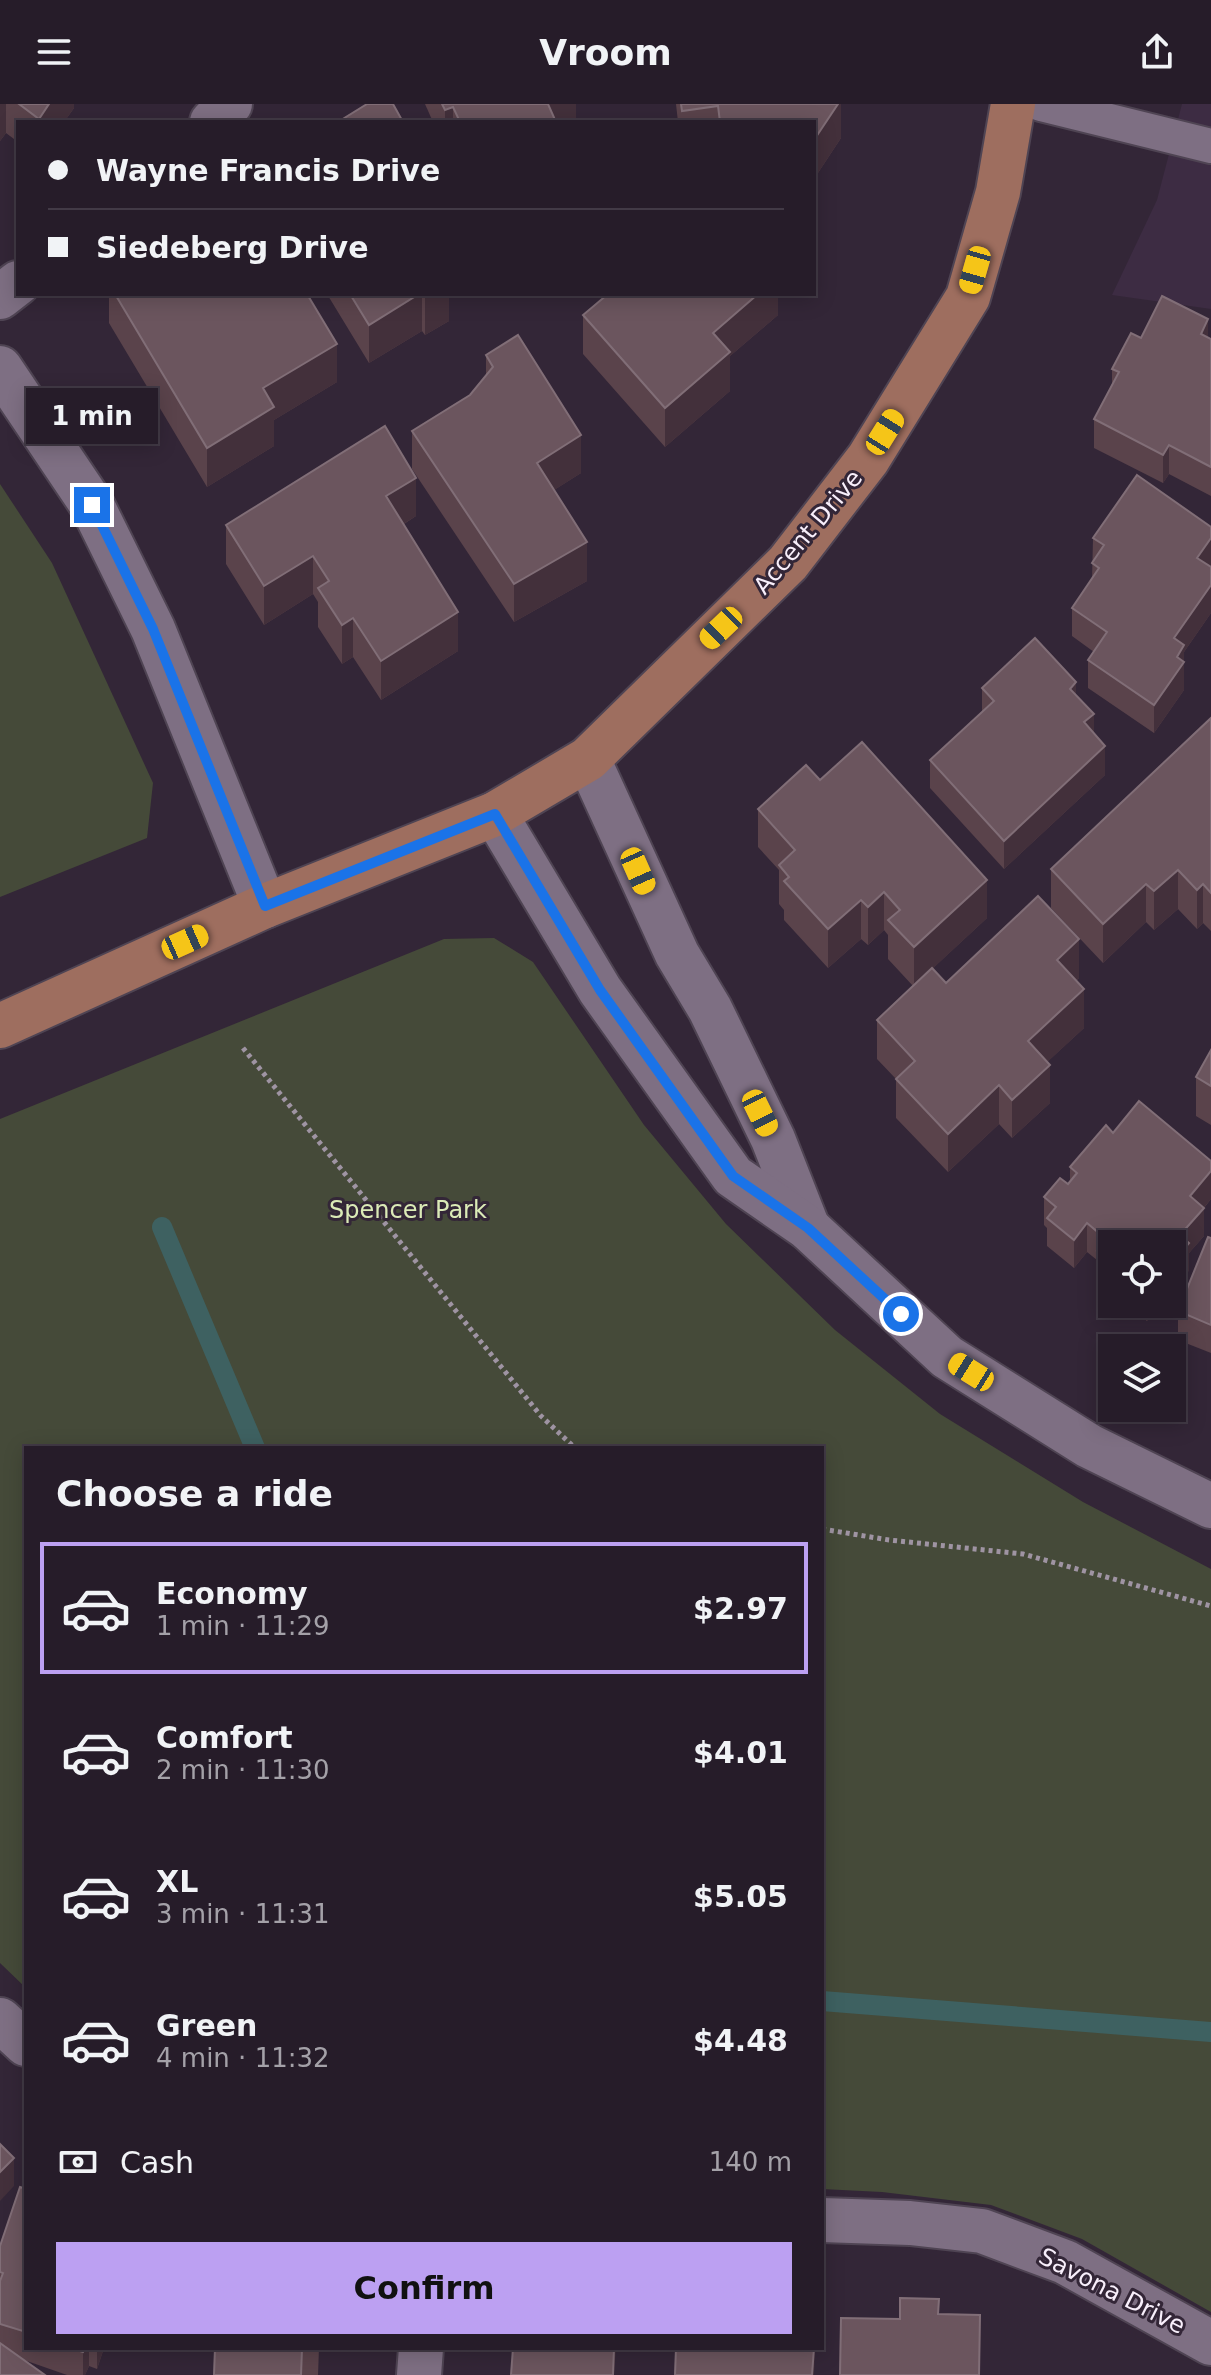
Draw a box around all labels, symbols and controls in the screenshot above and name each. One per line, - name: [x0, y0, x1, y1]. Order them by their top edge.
- icon: menu: [32, 30, 76, 74]
- icon: share: [1135, 30, 1179, 74]
- text: Vroom: [539, 32, 672, 73]
- text: Wayne Francis Drive: [96, 153, 440, 188]
- text: Siedeberg Drive: [96, 230, 368, 265]
- car: [957, 244, 993, 296]
- callout: 1 min: [26, 389, 158, 445]
- text: 1 min: [51, 401, 133, 431]
- car: [862, 405, 908, 459]
- street label: Accent Drive: [748, 464, 868, 600]
- route end: [74, 487, 110, 523]
- car: [695, 603, 747, 653]
- car: [617, 844, 659, 898]
- car: [158, 921, 212, 963]
- car: [739, 1086, 781, 1140]
- park label: Spencer Park: [329, 1196, 487, 1224]
- map controls: [1098, 1230, 1186, 1422]
- button: locate: [1098, 1230, 1186, 1318]
- route start: [883, 1296, 919, 1332]
- button: layers: [1098, 1334, 1186, 1422]
- car: [944, 1349, 998, 1395]
- text: Choose a ride: [56, 1473, 333, 1514]
- icon: car: [60, 1572, 132, 1644]
- text: Economy: [156, 1576, 308, 1611]
- text: $2.97: [693, 1591, 788, 1626]
- text: 1 min · 11:29: [156, 1611, 330, 1641]
- icon: car: [60, 1716, 132, 1788]
- text: Comfort: [156, 1720, 293, 1755]
- text: $4.01: [693, 1735, 788, 1770]
- text: 2 min · 11:30: [156, 1755, 330, 1785]
- icon: car: [60, 1860, 132, 1932]
- text: XL: [156, 1864, 198, 1899]
- text: $5.05: [693, 1879, 788, 1914]
- text: 3 min · 11:31: [156, 1899, 330, 1929]
- icon: car: [60, 2004, 132, 2076]
- text: Green: [156, 2008, 257, 2043]
- text: $4.48: [693, 2023, 788, 2058]
- text: 4 min · 11:32: [156, 2043, 330, 2073]
- icon: cash: [56, 2140, 100, 2184]
- text: Cash: [120, 2145, 194, 2180]
- text: 140 m: [709, 2147, 792, 2177]
- button: Confirm: [56, 2242, 792, 2334]
- street label: Savona Drive: [1034, 2242, 1190, 2340]

